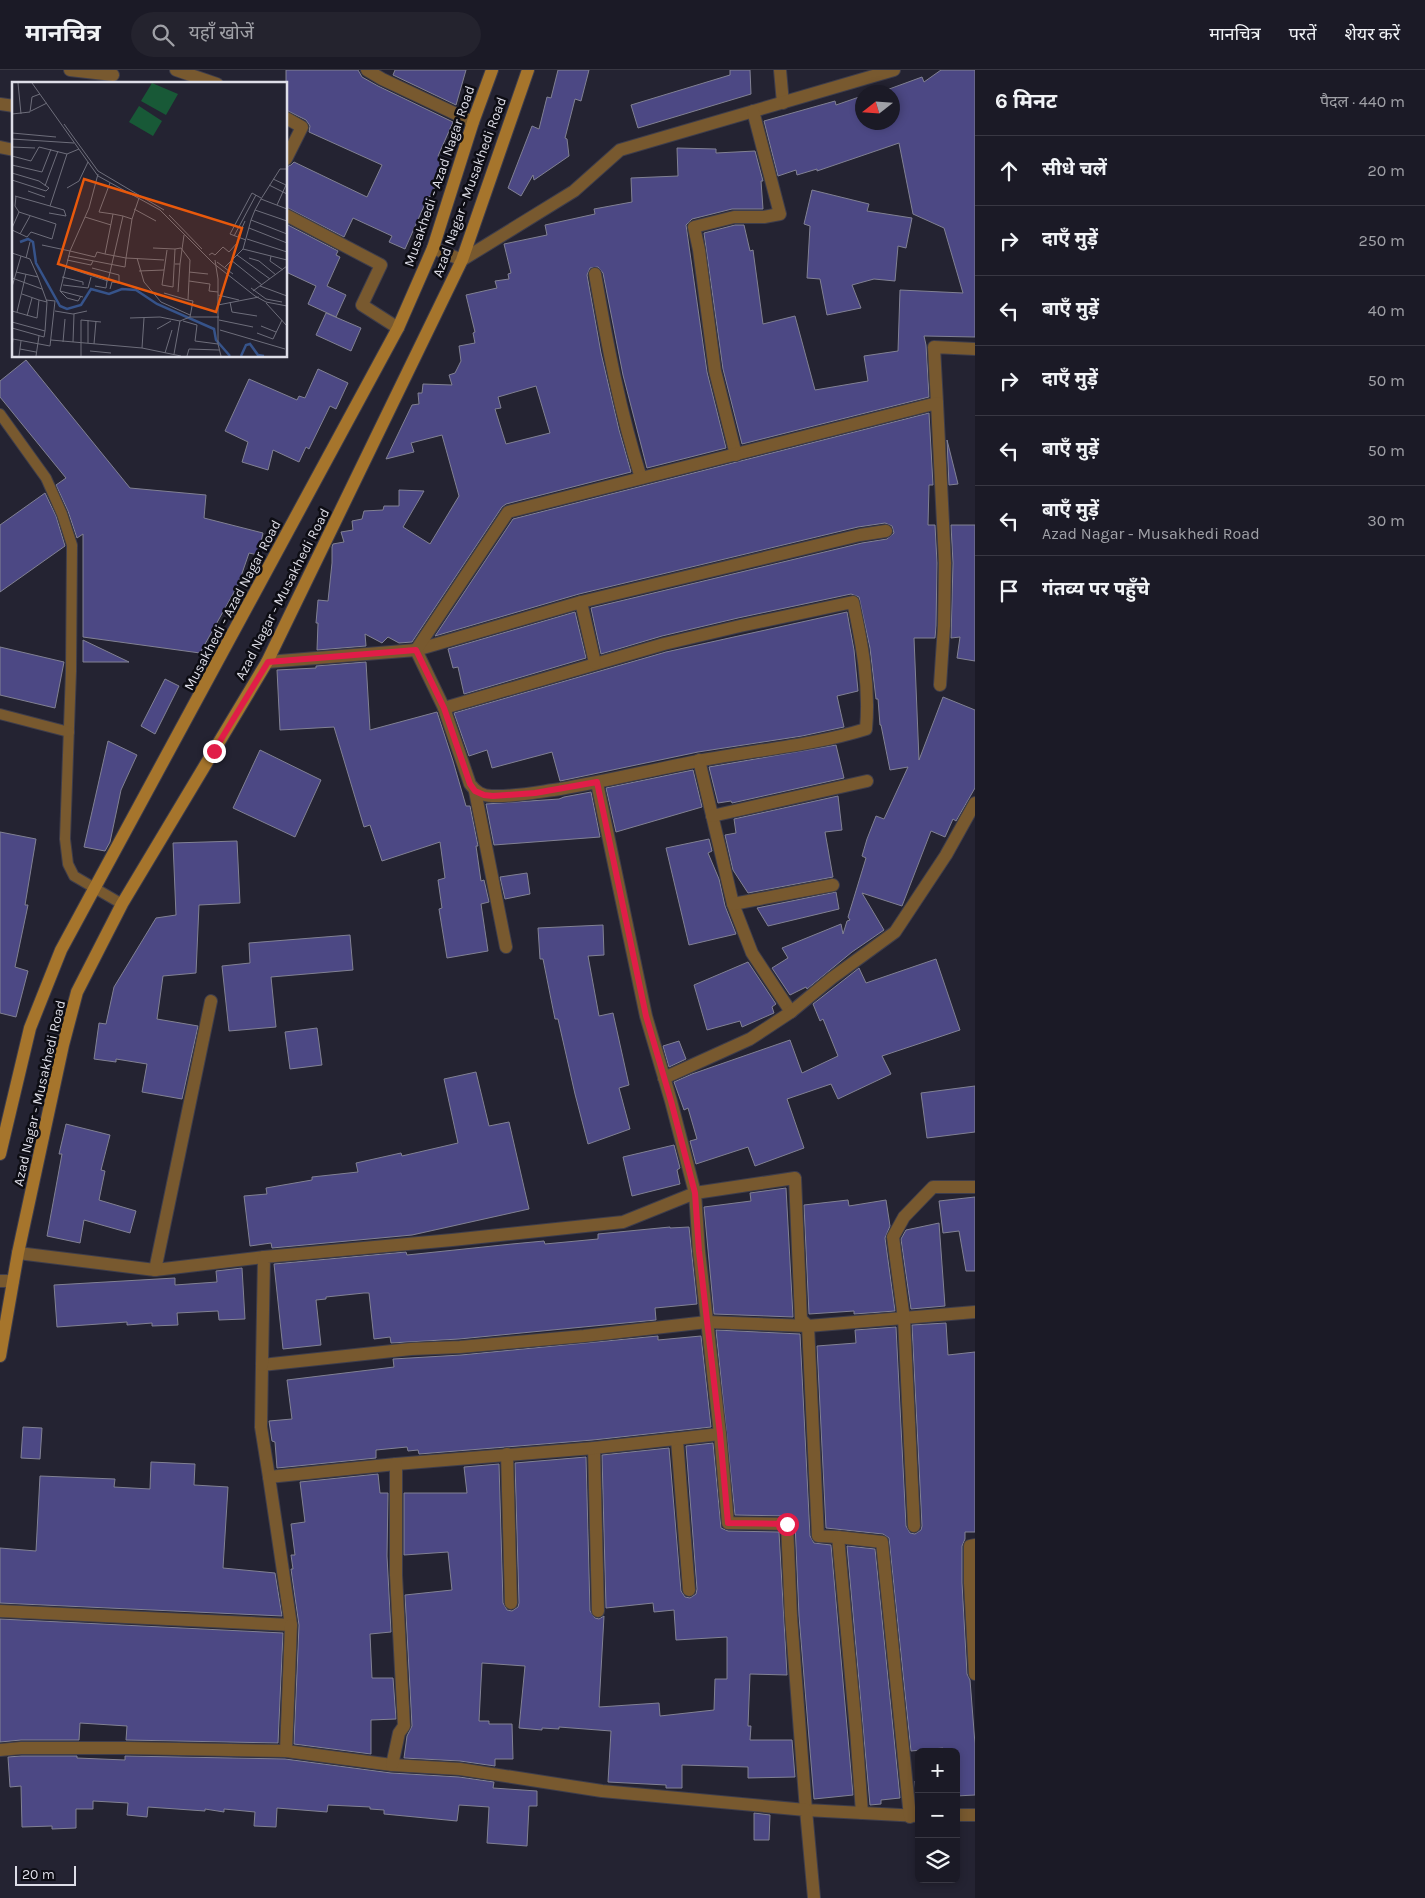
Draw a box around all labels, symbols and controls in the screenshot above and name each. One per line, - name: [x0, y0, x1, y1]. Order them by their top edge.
- search box: [131, 12, 481, 57]
- text: मानचित्र: [25, 19, 101, 47]
- icon: search: [149, 21, 177, 49]
- text: यहाँ खोजें: [189, 22, 254, 44]
- text: मानचित्र: [1209, 23, 1261, 45]
- text: परतें: [1289, 23, 1316, 45]
- text: शेयर करें: [1344, 23, 1400, 45]
- inset map: [12, 82, 288, 358]
- street label: Musakhedi - Azad Nagar Road: [400, 83, 479, 269]
- north arrow: [855, 85, 900, 130]
- text: 6 मिनट: [995, 89, 1057, 113]
- text: पैदल · 440 m: [1320, 92, 1405, 111]
- street label: Azad Nagar - Musakhedi Road: [429, 95, 510, 280]
- icon: ahead: [995, 157, 1023, 185]
- text: सीधे चलें: [1042, 158, 1107, 180]
- text: 20 m: [1367, 161, 1405, 180]
- icon: right: [995, 227, 1023, 255]
- text: दाएँ मुड़ें: [1042, 228, 1098, 250]
- text: 250 m: [1358, 231, 1405, 250]
- icon: left: [995, 297, 1023, 325]
- text: बाएँ मुड़ें: [1042, 298, 1099, 320]
- text: 40 m: [1368, 301, 1405, 320]
- icon: right: [995, 367, 1023, 395]
- text: दाएँ मुड़ें: [1042, 368, 1098, 390]
- text: 50 m: [1368, 371, 1405, 390]
- icon: left: [995, 437, 1023, 465]
- text: बाएँ मुड़ें: [1042, 438, 1099, 460]
- text: 50 m: [1368, 441, 1405, 460]
- text: बाएँ मुड़ें: [1042, 499, 1099, 521]
- street label: Azad Nagar - Musakhedi Road: [232, 506, 333, 683]
- icon: left: [995, 507, 1023, 535]
- text: 30 m: [1367, 511, 1405, 530]
- street label: Musakhedi - Azad Nagar Road: [180, 517, 285, 693]
- text: Azad Nagar - Musakhedi Road: [1042, 524, 1260, 543]
- icon: arrive: [995, 577, 1023, 605]
- text: गंतव्य पर पहुँचे: [1042, 578, 1149, 600]
- route end: [203, 740, 226, 763]
- street label: Azad Nagar - Musakhedi Road: [10, 998, 69, 1188]
- route start: [776, 1513, 799, 1536]
- map controls: [915, 1748, 960, 1883]
- button: +: [915, 1748, 960, 1793]
- button: −: [915, 1793, 960, 1838]
- button: layers: [915, 1838, 960, 1883]
- scale bar: [15, 1863, 76, 1886]
- text: 20 m: [22, 1866, 55, 1883]

